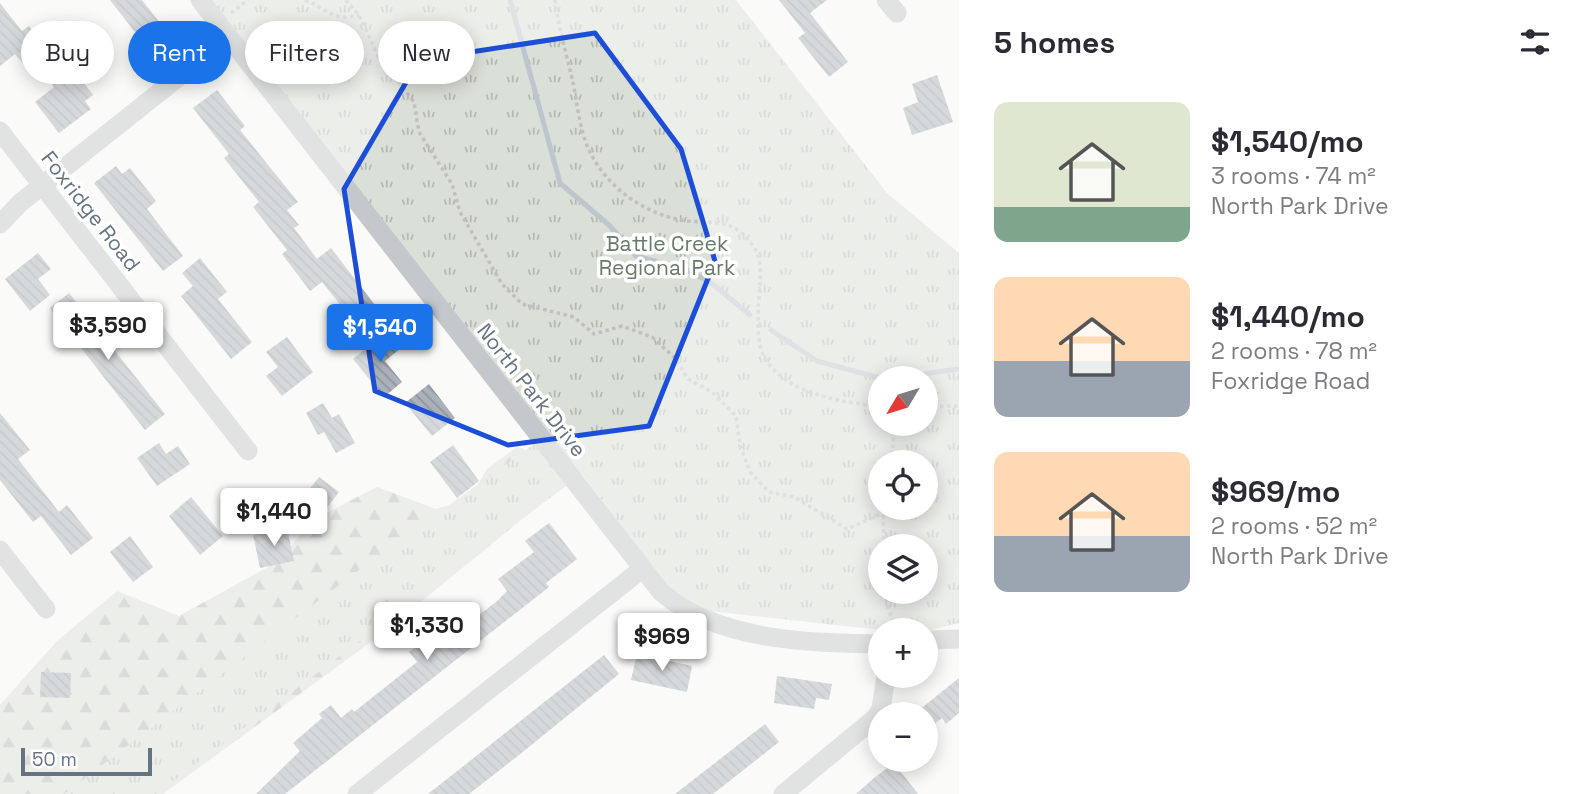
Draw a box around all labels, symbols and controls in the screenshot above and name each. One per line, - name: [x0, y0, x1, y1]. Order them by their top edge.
- chip: Buy: [21, 21, 114, 84]
- chip: Rent: [128, 21, 231, 84]
- chip: Filters: [245, 21, 364, 84]
- chip: New: [378, 21, 475, 84]
- text: 5 homes: [994, 23, 1115, 62]
- icon: filters: [1516, 23, 1554, 61]
- text: $1,540/mo: [1211, 122, 1364, 161]
- icon: home: [1050, 130, 1134, 214]
- street label: Foxridge Road: [36, 145, 146, 277]
- text: 3 rooms · 74 m²: [1211, 161, 1376, 191]
- text: North Park Drive: [1211, 191, 1389, 221]
- park label: Battle Creek Regional Park: [599, 230, 735, 281]
- text: $1,440/mo: [1211, 297, 1365, 336]
- pin: $3,590: [51, 302, 165, 362]
- pin: $1,540: [323, 304, 437, 364]
- icon: home: [1050, 305, 1134, 389]
- text: $3,590: [69, 310, 147, 340]
- text: $1,540: [343, 312, 417, 342]
- street label: North Park Drive: [471, 318, 593, 462]
- text: 2 rooms · 78 m²: [1211, 336, 1377, 366]
- north arrow: [868, 366, 938, 436]
- map controls: [868, 366, 938, 772]
- text: Foxridge Road: [1211, 366, 1370, 396]
- button: locate: [868, 450, 938, 520]
- text: $969/mo: [1211, 472, 1340, 511]
- icon: home: [1050, 480, 1134, 564]
- pin: $1,440: [217, 489, 331, 548]
- text: $1,440: [236, 496, 312, 526]
- text: 2 rooms · 52 m²: [1211, 511, 1377, 541]
- button: layers: [868, 534, 938, 604]
- text: North Park Drive: [1211, 541, 1389, 571]
- pin: $1,330: [370, 602, 484, 662]
- text: $1,330: [390, 610, 464, 640]
- pin: $969: [621, 614, 703, 673]
- button: +: [868, 618, 938, 688]
- text: $969: [634, 621, 690, 651]
- button: −: [868, 702, 938, 772]
- scale bar: [21, 745, 152, 777]
- text: 50 m: [32, 747, 77, 772]

